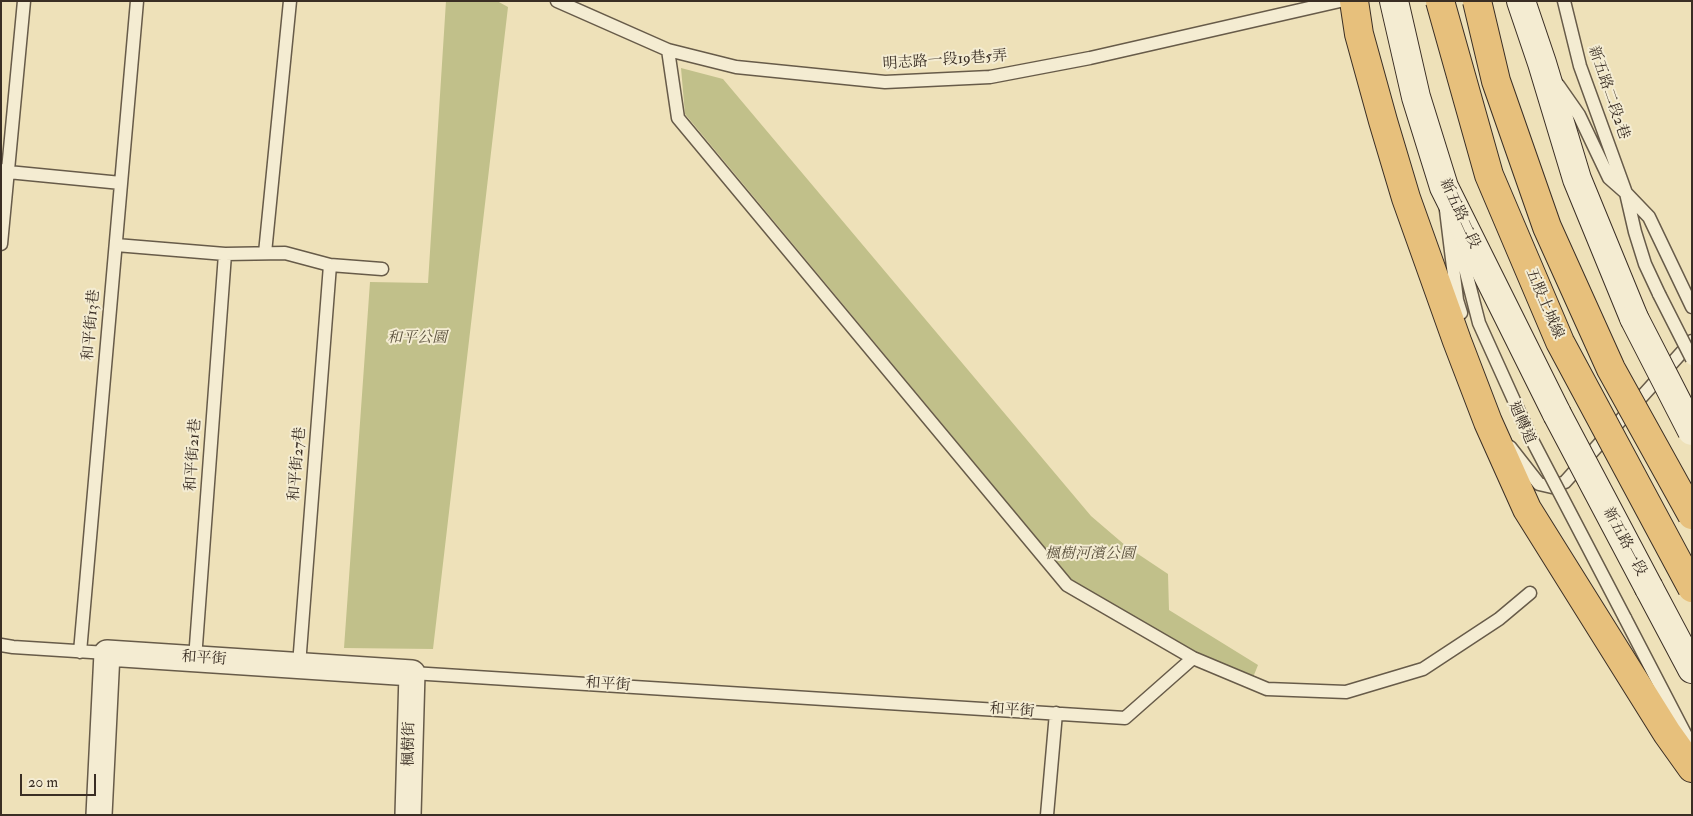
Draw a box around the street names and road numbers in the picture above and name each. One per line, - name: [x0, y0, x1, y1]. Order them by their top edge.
- street label: 新五路二段2巷: [1584, 44, 1632, 142]
- street label: 明志路一段19巷5弄: [882, 48, 1008, 74]
- street label: 新五路二段: [1435, 176, 1483, 252]
- street label: 五股土城線: [1521, 266, 1567, 342]
- street label: 和平街13巷: [80, 289, 104, 361]
- street label: 迴轉道: [1504, 399, 1538, 447]
- street label: 和平街21巷: [182, 418, 206, 492]
- street label: 和平街27巷: [286, 426, 310, 502]
- street label: 新五路一段: [1598, 505, 1650, 579]
- street label: 和平街: [181, 648, 227, 670]
- street label: 和平街: [585, 674, 631, 696]
- street label: 和平街: [989, 700, 1035, 722]
- street label: 楓樹街: [401, 721, 419, 767]

